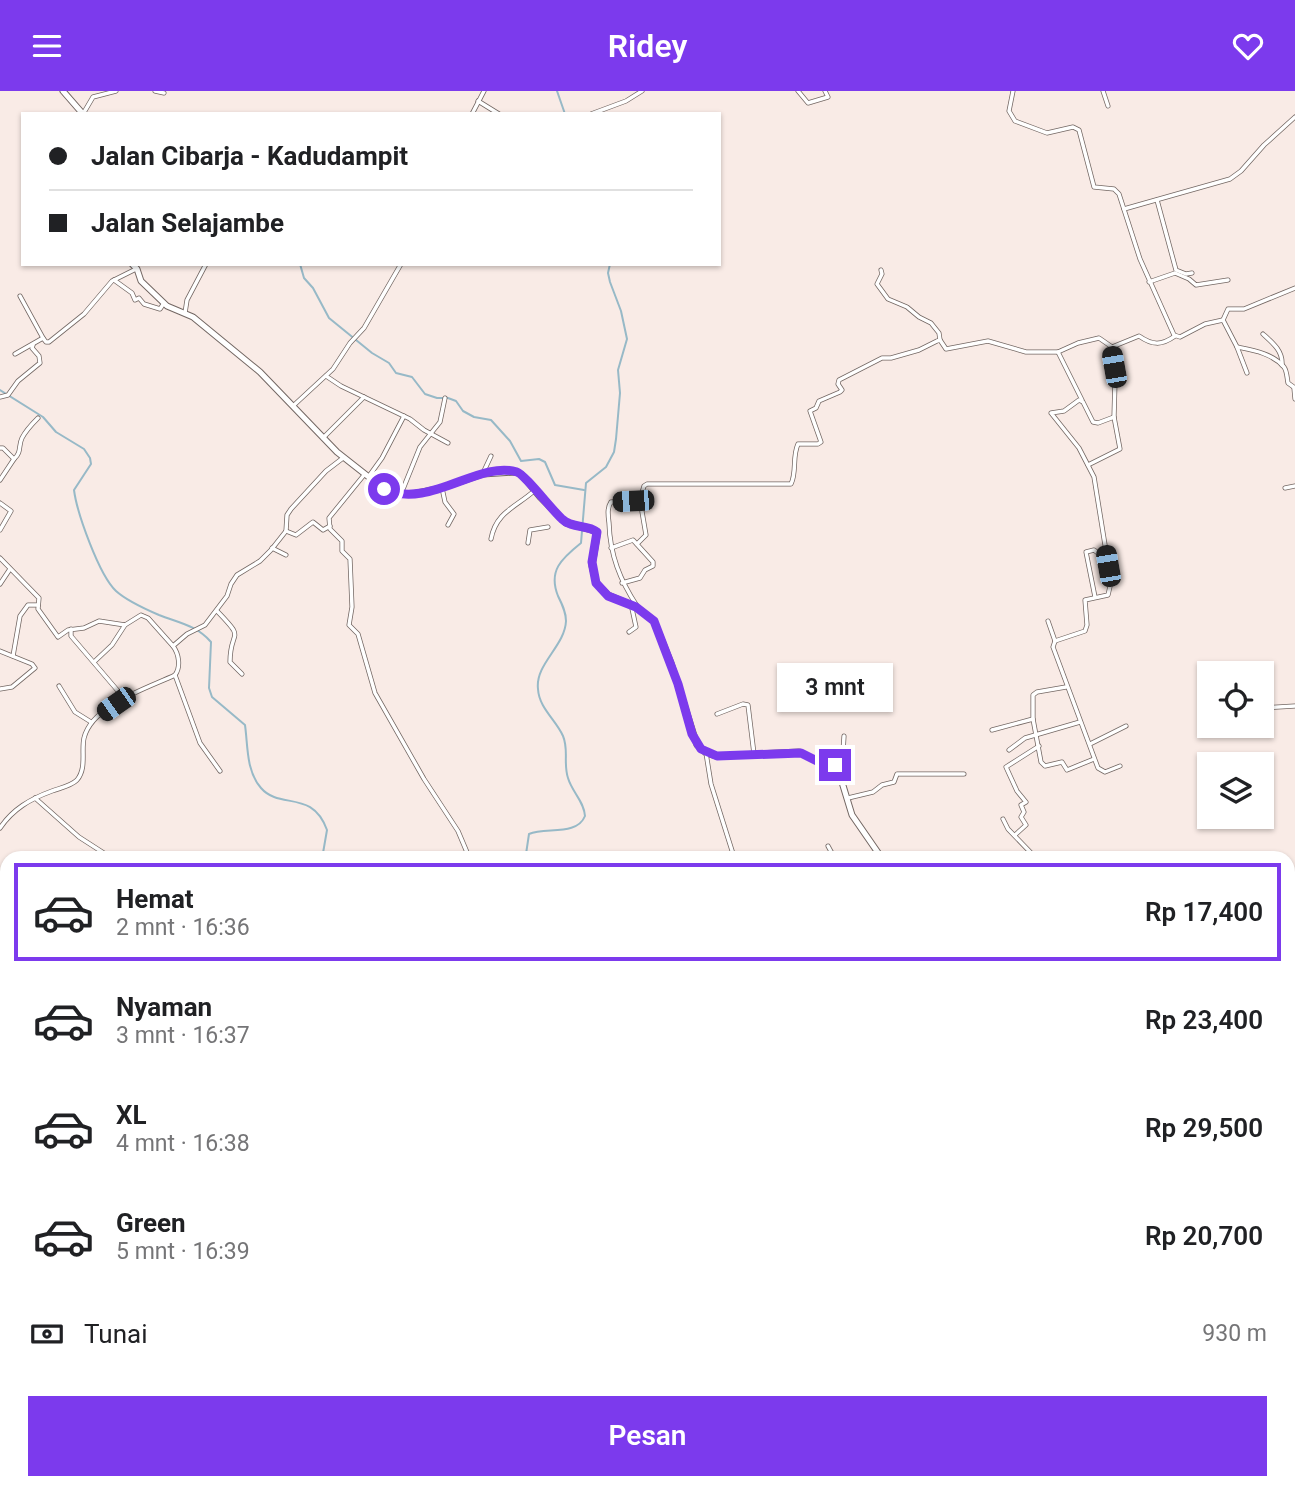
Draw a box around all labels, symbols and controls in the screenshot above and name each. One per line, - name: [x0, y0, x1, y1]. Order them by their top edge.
- icon: menu: [28, 27, 66, 65]
- text: Ridey: [608, 27, 687, 65]
- icon: heart: [1229, 27, 1267, 65]
- text: Jalan Cibarja - Kadudampit: [91, 141, 408, 171]
- text: Jalan Selajambe: [91, 208, 284, 238]
- car: [1101, 344, 1128, 390]
- route start: [368, 473, 400, 505]
- car: [612, 489, 655, 513]
- car: [1095, 543, 1122, 589]
- map controls: [1197, 661, 1274, 829]
- button: locate: [1197, 661, 1274, 738]
- callout: 3 mnt: [777, 663, 893, 713]
- text: 3 mnt: [805, 674, 865, 701]
- car: [93, 683, 140, 725]
- route end: [819, 749, 851, 781]
- button: layers: [1197, 752, 1274, 829]
- icon: car: [32, 881, 95, 944]
- text: Hemat: [116, 884, 194, 914]
- text: Rp 17,400: [1145, 897, 1263, 927]
- text: 2 mnt · 16:36: [116, 914, 250, 941]
- icon: car: [32, 989, 95, 1052]
- text: Nyaman: [116, 992, 212, 1022]
- text: Rp 23,400: [1145, 1005, 1263, 1035]
- text: 3 mnt · 16:37: [116, 1022, 250, 1049]
- icon: car: [32, 1097, 95, 1160]
- text: XL: [116, 1100, 147, 1130]
- text: Rp 29,500: [1145, 1113, 1263, 1143]
- text: 4 mnt · 16:38: [116, 1130, 250, 1157]
- icon: car: [32, 1205, 95, 1268]
- text: Green: [116, 1208, 186, 1238]
- text: Rp 20,700: [1145, 1221, 1263, 1251]
- text: 5 mnt · 16:39: [116, 1238, 250, 1265]
- icon: cash: [28, 1315, 66, 1353]
- text: Tunai: [84, 1319, 147, 1349]
- text: 930 m: [1202, 1320, 1267, 1347]
- button: Pesan: [28, 1396, 1267, 1476]

